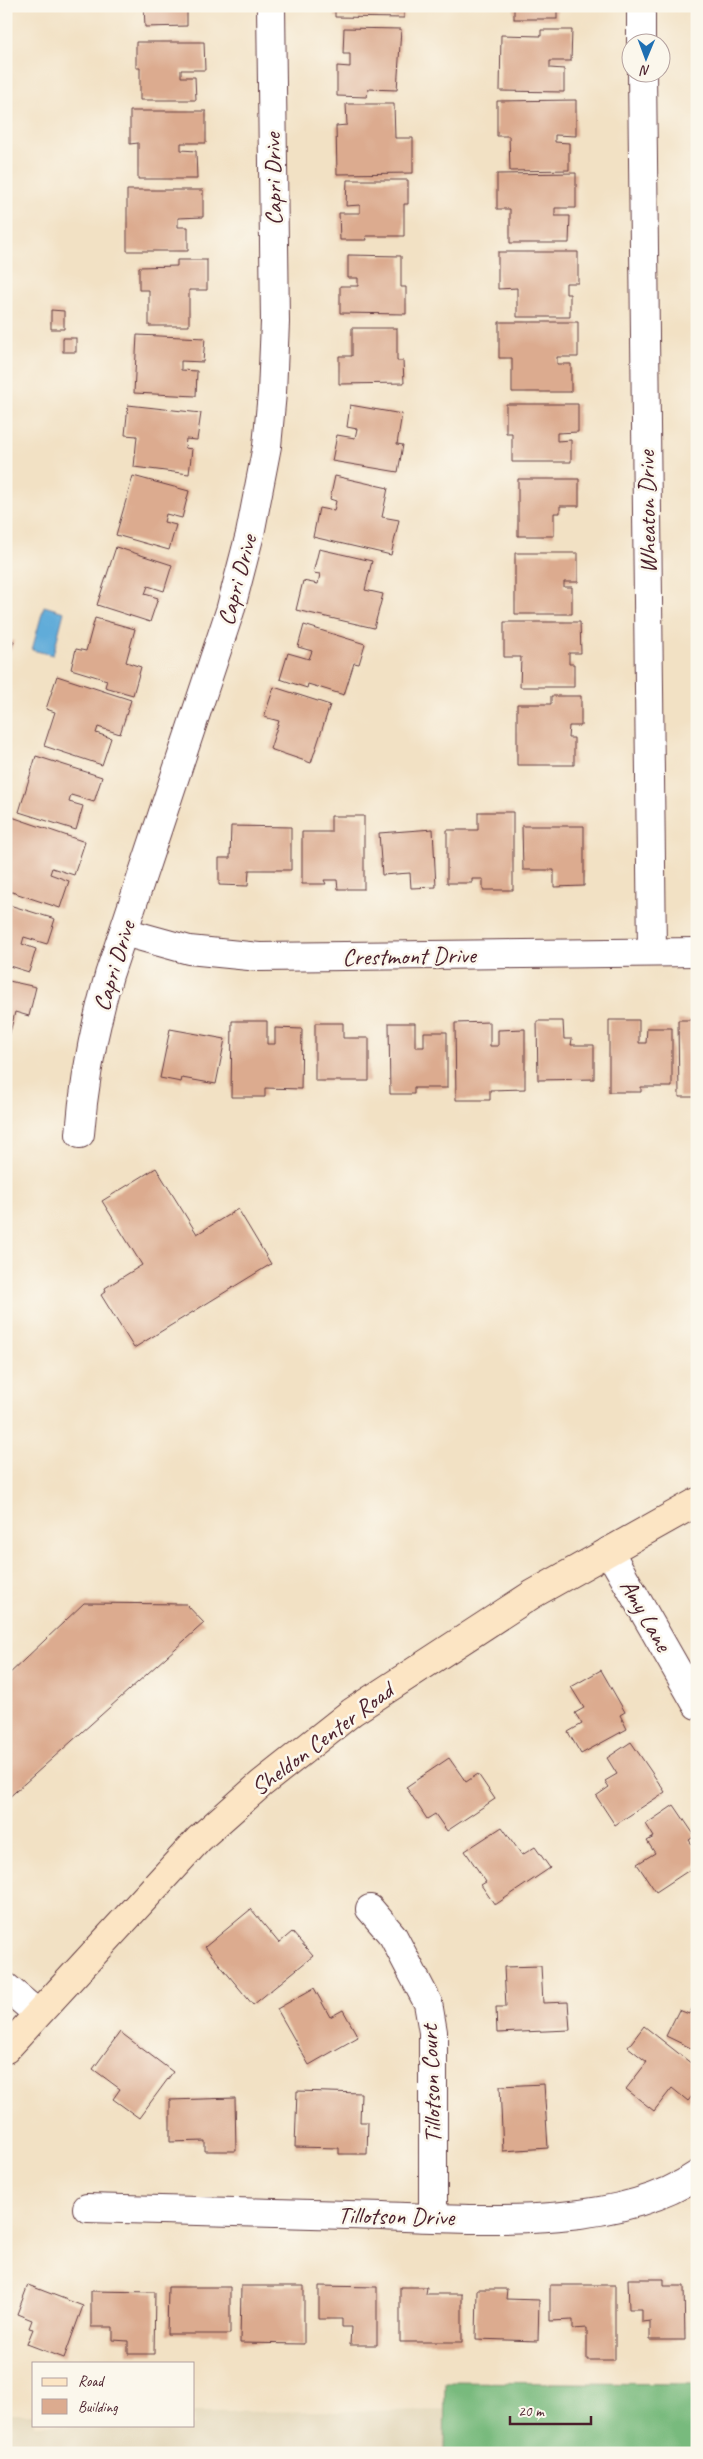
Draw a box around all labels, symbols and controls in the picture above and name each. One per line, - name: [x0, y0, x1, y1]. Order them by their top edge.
- north arrow: [620, 32, 670, 82]
- text: N: [639, 62, 650, 79]
- street label: Capri Drive: [257, 130, 289, 226]
- street label: Wheaton Drive: [631, 448, 663, 574]
- street label: Capri Drive: [211, 529, 264, 629]
- street label: Capri Drive: [86, 915, 143, 1015]
- street label: Crestmont Drive: [342, 940, 478, 972]
- street label: Amy Lane: [613, 1573, 680, 1659]
- street label: Sheldon Center Road: [245, 1674, 402, 1802]
- street label: Tillotson Court: [414, 2022, 448, 2144]
- street label: Tillotson Drive: [338, 2200, 457, 2232]
- legend: [32, 2362, 195, 2426]
- text: Road: [78, 2372, 105, 2391]
- scale bar: [510, 2394, 592, 2426]
- text: Building: [78, 2398, 118, 2417]
- text: 20 m: [518, 2402, 545, 2421]

